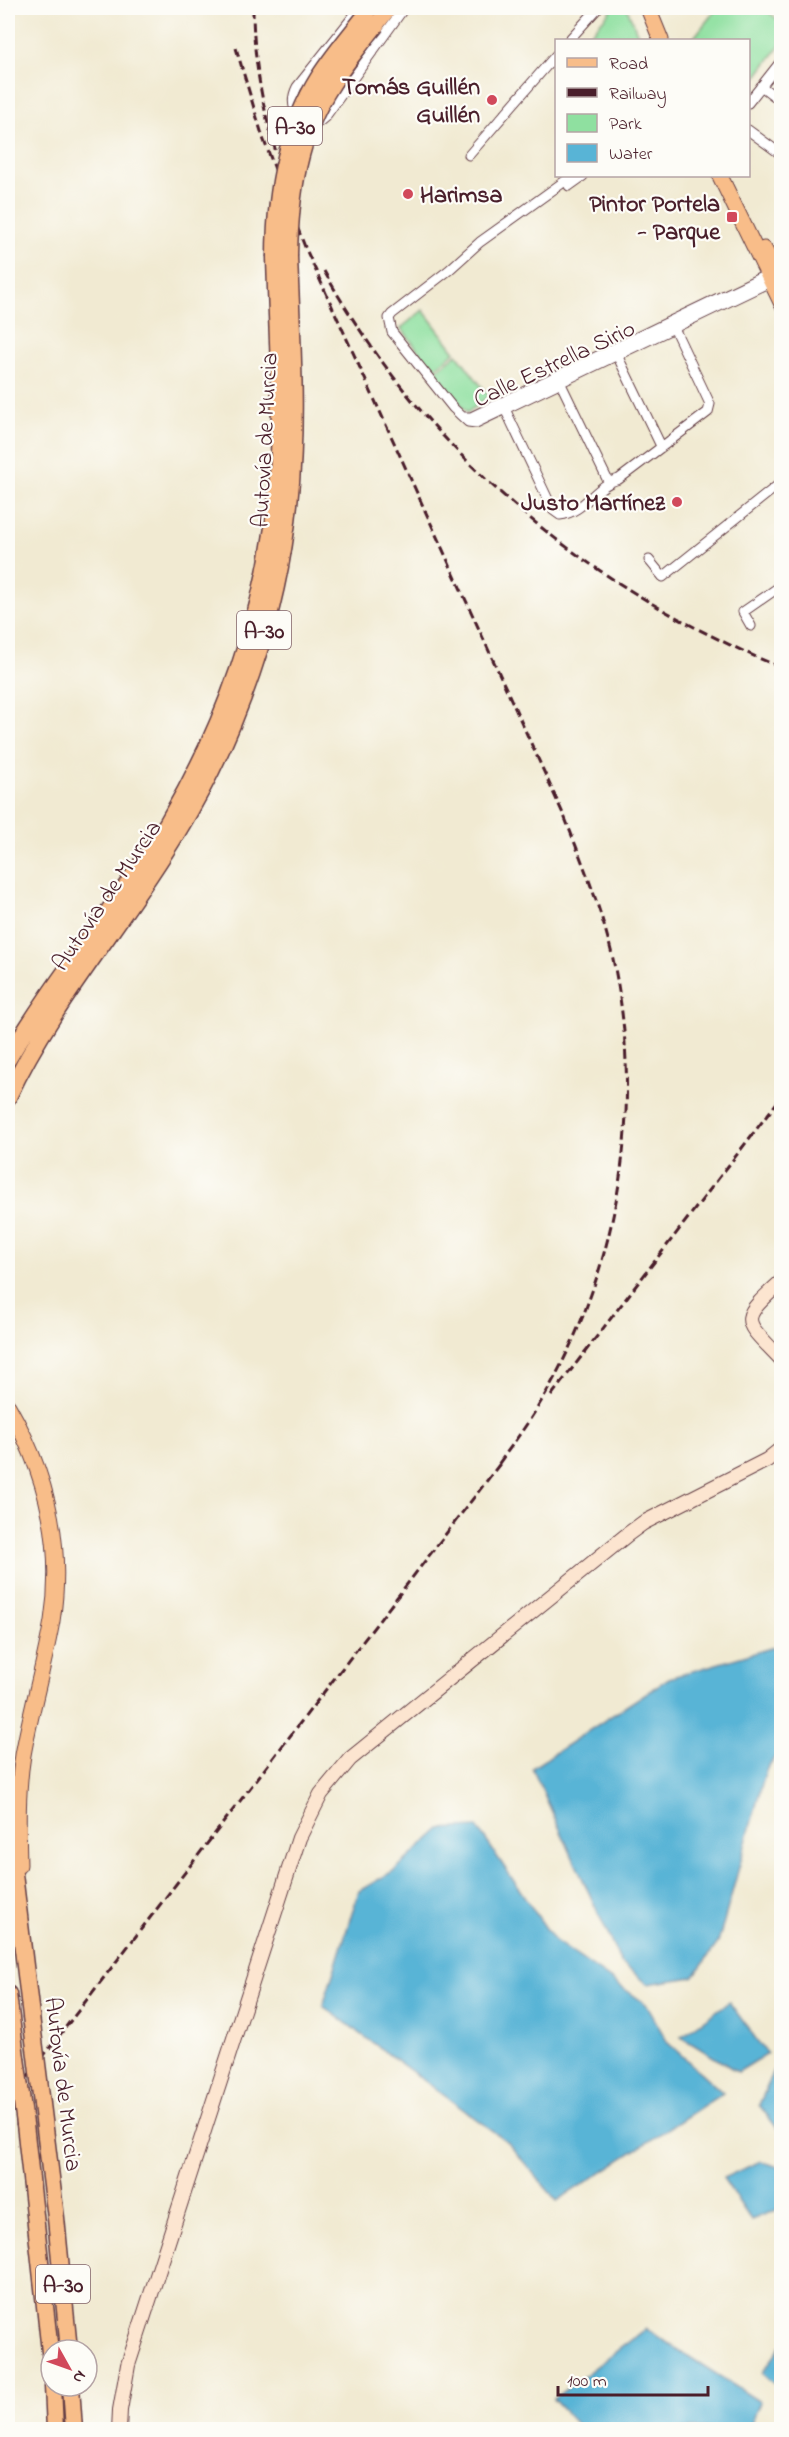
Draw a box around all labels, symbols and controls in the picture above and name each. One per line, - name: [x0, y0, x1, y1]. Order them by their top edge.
- legend: [555, 39, 750, 177]
- text: Road: [609, 52, 648, 78]
- place label: Tomás Guillén Guillén: [342, 71, 480, 134]
- text: Railway: [609, 82, 666, 108]
- marker: Tomás Guillén Guillén: [485, 93, 499, 107]
- road number: A-30: [268, 107, 322, 145]
- text: Park: [609, 112, 642, 138]
- text: Water: [609, 142, 653, 168]
- place label: Harimsa: [420, 179, 503, 214]
- marker: Harimsa: [401, 187, 415, 201]
- place label: Pintor Portela - Parque: [589, 188, 721, 251]
- marker: Pintor Portela - Parque: [725, 210, 739, 224]
- street label: Calle Estrella Sirio: [468, 312, 642, 418]
- street label: Autovía de Murcia: [244, 352, 289, 529]
- place label: Justo Martínez: [521, 487, 666, 522]
- marker: Justo Martínez: [670, 495, 684, 509]
- road number: A-30: [237, 611, 291, 649]
- street label: Autovía de Murcia: [45, 814, 172, 979]
- street label: Autovía de Murcia: [33, 1995, 90, 2173]
- road number: A-30: [36, 2265, 90, 2303]
- north arrow: [39, 2338, 99, 2398]
- scale bar: [558, 2359, 708, 2397]
- text: N: [66, 2365, 92, 2388]
- text: 100 m: [567, 2369, 607, 2395]

